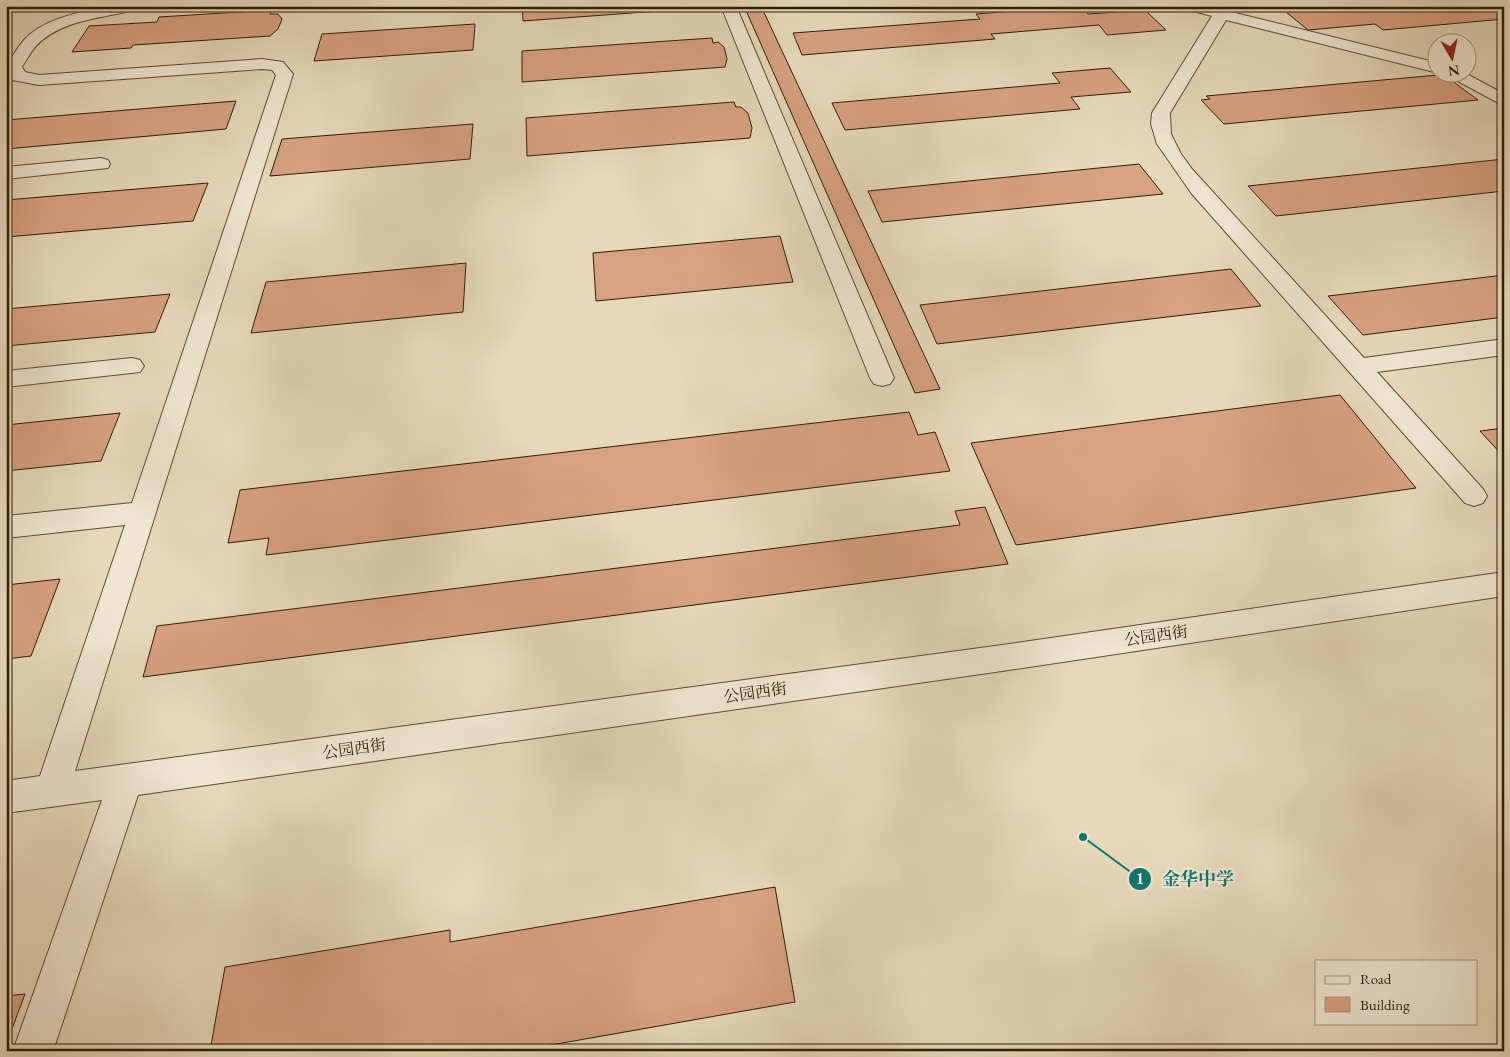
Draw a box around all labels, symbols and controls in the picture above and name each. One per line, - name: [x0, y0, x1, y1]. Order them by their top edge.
- north arrow: [1428, 32, 1478, 82]
- text: N: [1446, 61, 1461, 81]
- street label: 公园西街: [1123, 621, 1189, 650]
- street label: 公园西街: [722, 678, 788, 707]
- street label: 公园西街: [321, 734, 387, 763]
- callout: 金华中学: [1127, 862, 1244, 895]
- text: 金华中学: [1162, 867, 1234, 890]
- text: 1: [1136, 869, 1144, 888]
- legend: [1315, 960, 1478, 1024]
- text: Road: [1360, 969, 1392, 988]
- text: Building: [1360, 995, 1410, 1014]

